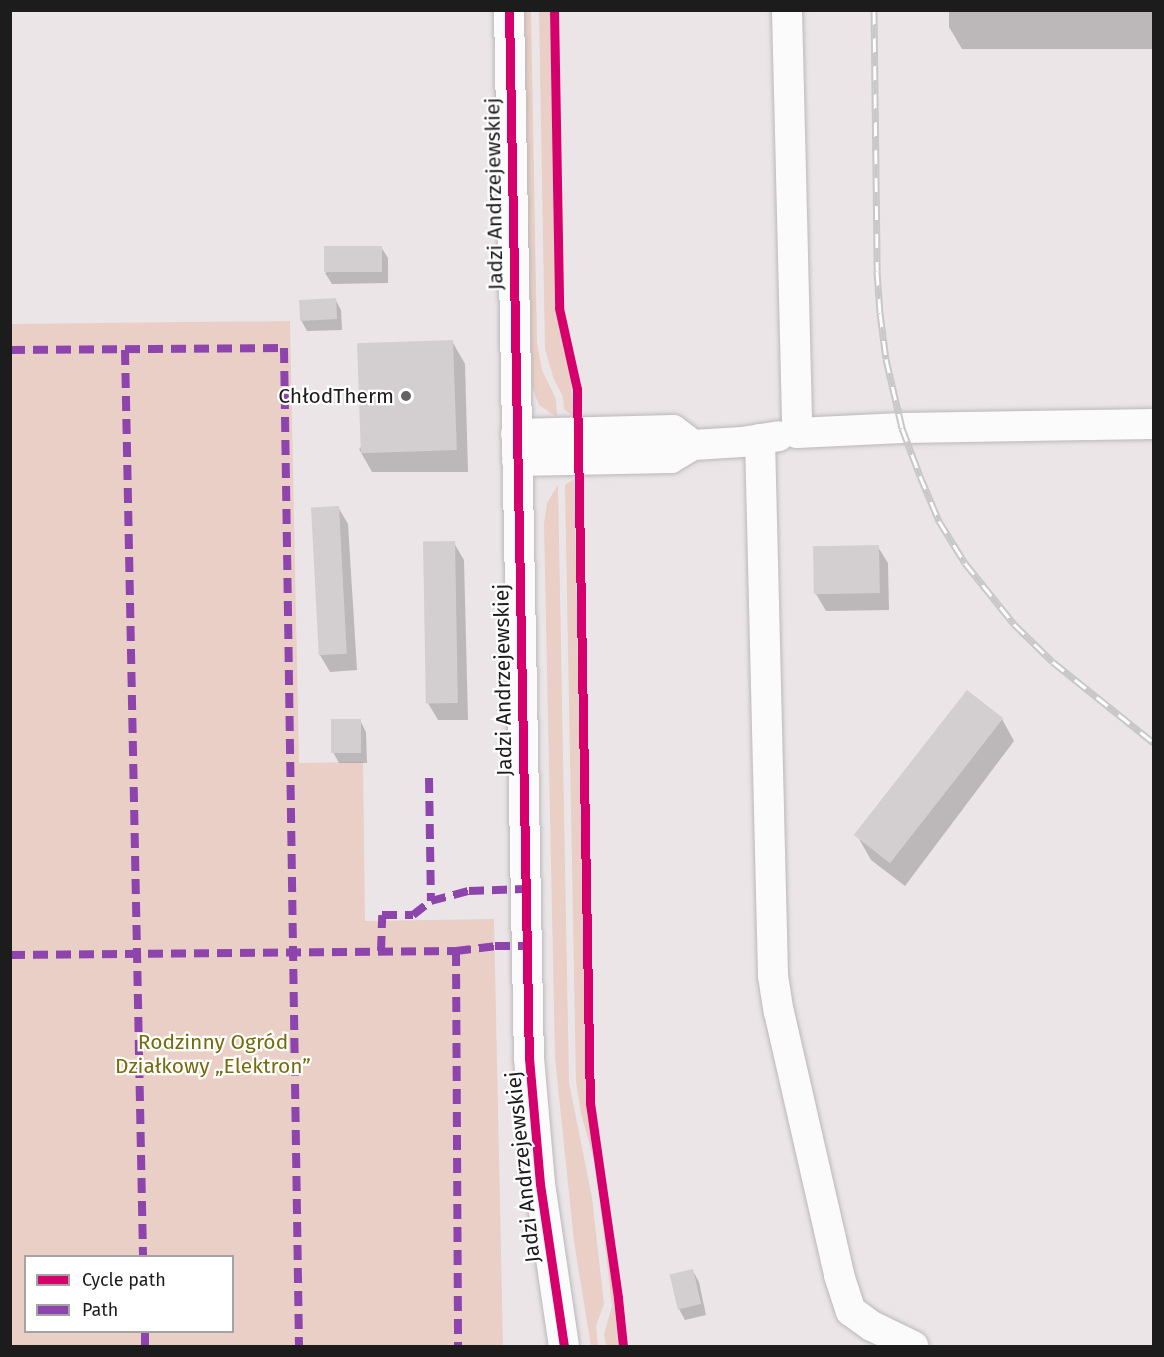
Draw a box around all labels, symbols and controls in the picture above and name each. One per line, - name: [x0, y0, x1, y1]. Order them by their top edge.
- street label: Jadzi Andrzejewskiej: [480, 98, 508, 290]
- place label: ChłodTherm: [278, 383, 394, 409]
- marker: ChłodTherm: [399, 389, 413, 403]
- street label: Jadzi Andrzejewskiej: [489, 584, 517, 776]
- park label: Rodzinny Ogród Działkowy „Elektron”: [115, 1029, 311, 1079]
- street label: Jadzi Andrzejewskiej: [500, 1070, 546, 1264]
- legend: [24, 1255, 234, 1333]
- text: Cycle path: [82, 1269, 166, 1291]
- text: Path: [82, 1299, 118, 1321]

